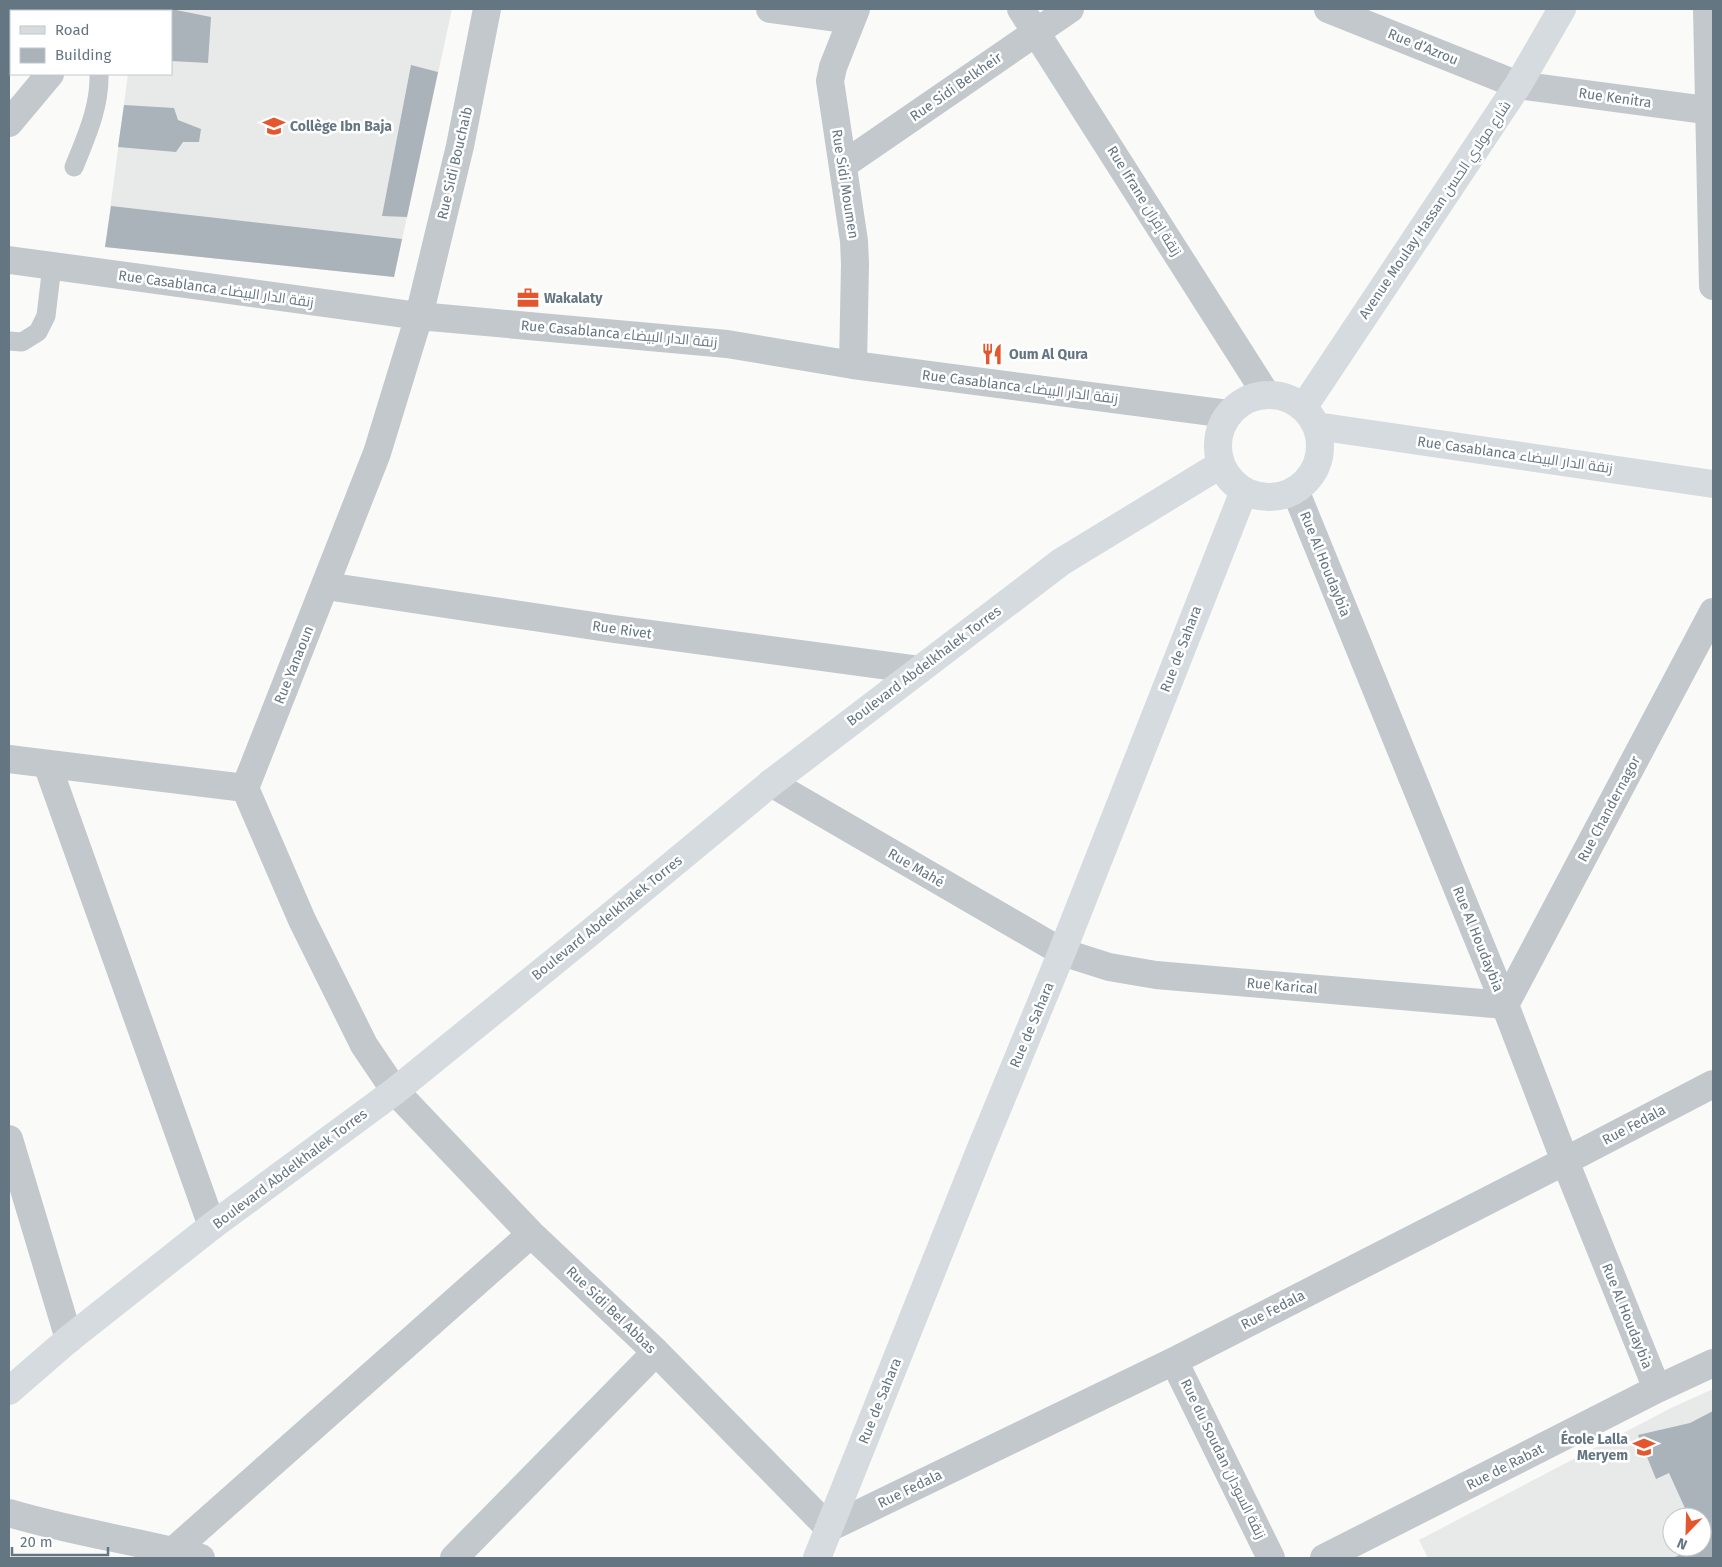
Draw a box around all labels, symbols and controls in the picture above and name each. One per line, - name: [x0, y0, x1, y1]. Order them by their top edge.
- legend: [10, 10, 172, 75]
- text: Road: [55, 21, 90, 39]
- street label: Rue d’Azrou: [1385, 25, 1461, 69]
- text: Building: [55, 46, 111, 64]
- street label: Rue Sidi Belkheir: [907, 49, 1006, 125]
- street label: Rue Kenitra: [1577, 84, 1653, 112]
- street label: Avenue Moulay Hassan شارع مولاي الحسن: [1355, 98, 1517, 324]
- street label: Rue Sidi Bouchaib: [434, 105, 476, 221]
- school or university icon: Collège Ibn Baja: [261, 113, 287, 139]
- place label: Collège Ibn Baja: [290, 118, 392, 135]
- street label: Rue Sidi Moumen: [828, 128, 862, 240]
- street label: Rue Ifrane زنقة إفران: [1103, 143, 1185, 259]
- street label: Rue Casablanca زنقة الدار البيضاء: [117, 267, 315, 311]
- office icon: Wakalaty: [515, 285, 541, 311]
- place label: Wakalaty: [544, 290, 603, 307]
- street label: Rue Casablanca زنقة الدار البيضاء: [520, 317, 718, 351]
- restaurant icon: Oum Al Qura: [979, 341, 1005, 367]
- place label: Oum Al Qura: [1009, 346, 1088, 363]
- street label: Rue Casablanca زنقة الدار البيضاء: [921, 367, 1119, 407]
- street label: Rue Casablanca زنقة الدار البيضاء: [1416, 433, 1614, 477]
- street label: Rue Al Houdaybia: [1296, 509, 1354, 619]
- street label: Boulevard Abdelkhalek Torres: [843, 602, 1005, 730]
- street label: Rue de Sahara: [1157, 603, 1205, 695]
- street label: Rue Rivet: [591, 617, 654, 643]
- street label: Rue Yanaoun: [271, 624, 317, 706]
- street label: Rue Chandernagor: [1574, 753, 1644, 865]
- street label: Rue Mahé: [885, 845, 947, 891]
- street label: Boulevard Abdelkhalek Torres: [528, 852, 686, 984]
- street label: Rue Al Houdaybia: [1449, 884, 1507, 994]
- street label: Rue Karical: [1246, 974, 1318, 998]
- street label: Rue de Sahara: [1006, 980, 1058, 1070]
- street label: Rue Fedala: [1599, 1101, 1669, 1149]
- street label: Boulevard Abdelkhalek Torres: [209, 1105, 371, 1233]
- street label: Rue Al Houdaybia: [1598, 1261, 1656, 1371]
- street label: Rue Sidi Bel Abbas: [563, 1263, 660, 1357]
- street label: Rue Fedala: [1238, 1287, 1308, 1333]
- street label: Rue de Sahara: [855, 1355, 905, 1447]
- street label: Rue du Soudan زنقة السودان: [1177, 1376, 1269, 1542]
- place label: École Lalla Meryem: [1561, 1430, 1628, 1464]
- school or university icon: École Lalla Meryem: [1631, 1434, 1657, 1460]
- street label: Rue de Rabat: [1464, 1440, 1547, 1494]
- street label: Rue Fedala: [875, 1466, 945, 1512]
- north arrow: [1662, 1507, 1712, 1557]
- scale bar: [12, 1524, 109, 1556]
- text: 20 m: [20, 1533, 53, 1551]
- text: N: [1675, 1534, 1690, 1553]

